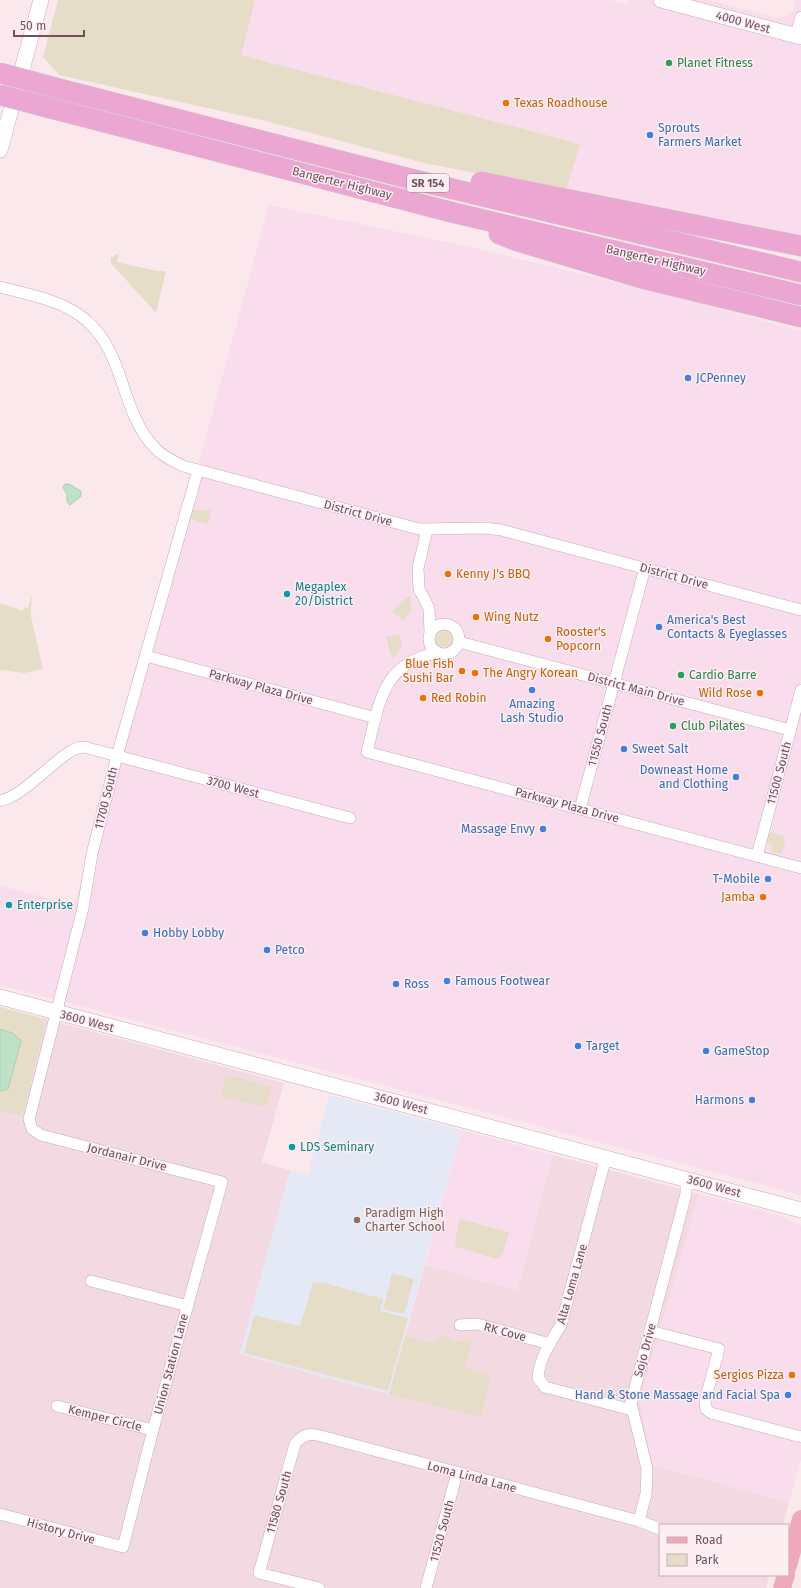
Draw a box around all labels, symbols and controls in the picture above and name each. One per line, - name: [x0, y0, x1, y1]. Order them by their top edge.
- street label: 4000 West: [714, 8, 772, 36]
- scale bar: [14, 12, 84, 38]
- text: 50 m: [20, 19, 46, 33]
- place label: Planet Fitness: [677, 56, 753, 70]
- marker: Planet Fitness: [664, 58, 674, 68]
- place label: Texas Roadhouse: [514, 96, 608, 110]
- marker: Texas Roadhouse: [501, 98, 511, 108]
- place label: Sprouts Farmers Market: [658, 121, 742, 149]
- marker: Sprouts Farmers Market: [645, 130, 655, 140]
- street label: Bangerter Highway: [291, 164, 393, 202]
- road number: SR 154: [407, 174, 449, 192]
- street label: Bangerter Highway: [605, 242, 707, 278]
- place label: JCPenney: [696, 371, 746, 385]
- marker: JCPenney: [683, 373, 693, 383]
- street label: District Drive: [322, 497, 394, 529]
- street label: District Drive: [638, 560, 710, 592]
- place label: Kenny J's BBQ: [456, 567, 530, 581]
- marker: Kenny J's BBQ: [443, 569, 453, 579]
- place label: Megaplex 20/District: [295, 580, 354, 608]
- marker: Megaplex 20/District: [282, 589, 292, 599]
- place label: Wing Nutz: [484, 610, 539, 624]
- marker: Wing Nutz: [471, 612, 481, 622]
- place label: America's Best Contacts & Eyeglasses: [667, 613, 787, 641]
- marker: America's Best Contacts & Eyeglasses: [654, 622, 664, 632]
- place label: Rooster's Popcorn: [556, 625, 607, 653]
- marker: Rooster's Popcorn: [543, 634, 553, 644]
- place label: Blue Fish Sushi Bar: [403, 657, 454, 685]
- street label: Parkway Plaza Drive: [207, 666, 315, 708]
- marker: Blue Fish Sushi Bar: [457, 666, 467, 676]
- place label: The Angry Korean: [483, 666, 578, 680]
- marker: The Angry Korean: [470, 668, 480, 678]
- place label: Cardio Barre: [689, 668, 756, 682]
- street label: District Main Drive: [586, 669, 686, 709]
- marker: Cardio Barre: [676, 670, 686, 680]
- marker: Amazing Lash Studio: [527, 685, 537, 695]
- place label: Wild Rose: [699, 686, 752, 700]
- marker: Wild Rose: [755, 688, 765, 698]
- place label: Red Robin: [431, 691, 487, 705]
- marker: Red Robin: [418, 693, 428, 703]
- place label: Amazing Lash Studio: [500, 697, 564, 725]
- street label: 11550 South: [585, 702, 615, 768]
- place label: Club Pilates: [681, 719, 745, 733]
- marker: Club Pilates: [668, 721, 678, 731]
- street label: 11500 South: [764, 740, 794, 806]
- place label: Sweet Salt: [632, 742, 689, 756]
- marker: Sweet Salt: [619, 744, 629, 754]
- place label: Downeast Home and Clothing: [640, 763, 729, 791]
- street label: 11700 South: [91, 765, 121, 831]
- marker: Downeast Home and Clothing: [731, 772, 741, 782]
- street label: 3700 West: [205, 773, 262, 801]
- street label: Parkway Plaza Drive: [513, 784, 621, 826]
- place label: Massage Envy: [461, 822, 535, 836]
- marker: Massage Envy: [538, 824, 548, 834]
- place label: T-Mobile: [713, 872, 760, 886]
- marker: T-Mobile: [763, 874, 773, 884]
- place label: Jamba: [721, 890, 755, 904]
- marker: Jamba: [758, 892, 768, 902]
- place label: Enterprise: [17, 898, 73, 912]
- marker: Enterprise: [4, 900, 14, 910]
- place label: Hobby Lobby: [153, 926, 224, 940]
- marker: Hobby Lobby: [140, 928, 150, 938]
- place label: Petco: [275, 943, 305, 957]
- marker: Petco: [262, 945, 272, 955]
- place label: Famous Footwear: [455, 974, 550, 988]
- marker: Famous Footwear: [442, 976, 452, 986]
- place label: Ross: [404, 977, 430, 991]
- marker: Ross: [391, 979, 401, 989]
- street label: 3600 West: [59, 1007, 116, 1035]
- place label: Target: [586, 1039, 620, 1053]
- marker: Target: [573, 1041, 583, 1051]
- place label: GameStop: [714, 1044, 770, 1058]
- marker: GameStop: [701, 1046, 711, 1056]
- street label: 3600 West: [373, 1089, 430, 1117]
- place label: Harmons: [695, 1093, 744, 1107]
- marker: Harmons: [747, 1095, 757, 1105]
- street label: Jordanair Drive: [86, 1140, 168, 1174]
- place label: LDS Seminary: [300, 1140, 374, 1154]
- marker: LDS Seminary: [287, 1142, 297, 1152]
- street label: 3600 West: [686, 1172, 743, 1200]
- place label: Paradigm High Charter School: [365, 1206, 446, 1234]
- marker: Paradigm High Charter School: [352, 1215, 362, 1225]
- street label: Alta Loma Lane: [554, 1242, 590, 1326]
- street label: Union Station Lane: [151, 1312, 191, 1416]
- street label: RK Cove: [482, 1320, 528, 1344]
- street label: Sojo Drive: [631, 1322, 659, 1378]
- place label: Sergios Pizza: [714, 1368, 784, 1382]
- marker: Sergios Pizza: [787, 1370, 797, 1380]
- place label: Hand & Stone Massage and Facial Spa: [575, 1388, 780, 1402]
- marker: Hand & Stone Massage and Facial Spa: [783, 1390, 793, 1400]
- street label: Kemper Circle: [67, 1402, 143, 1434]
- street label: Loma Linda Lane: [426, 1458, 518, 1496]
- street label: 11580 South: [263, 1469, 295, 1535]
- street label: 11520 South: [427, 1498, 457, 1564]
- street label: History Drive: [25, 1515, 97, 1547]
- legend: [659, 1524, 789, 1576]
- text: Road: [695, 1533, 723, 1547]
- text: Park: [695, 1553, 719, 1567]

